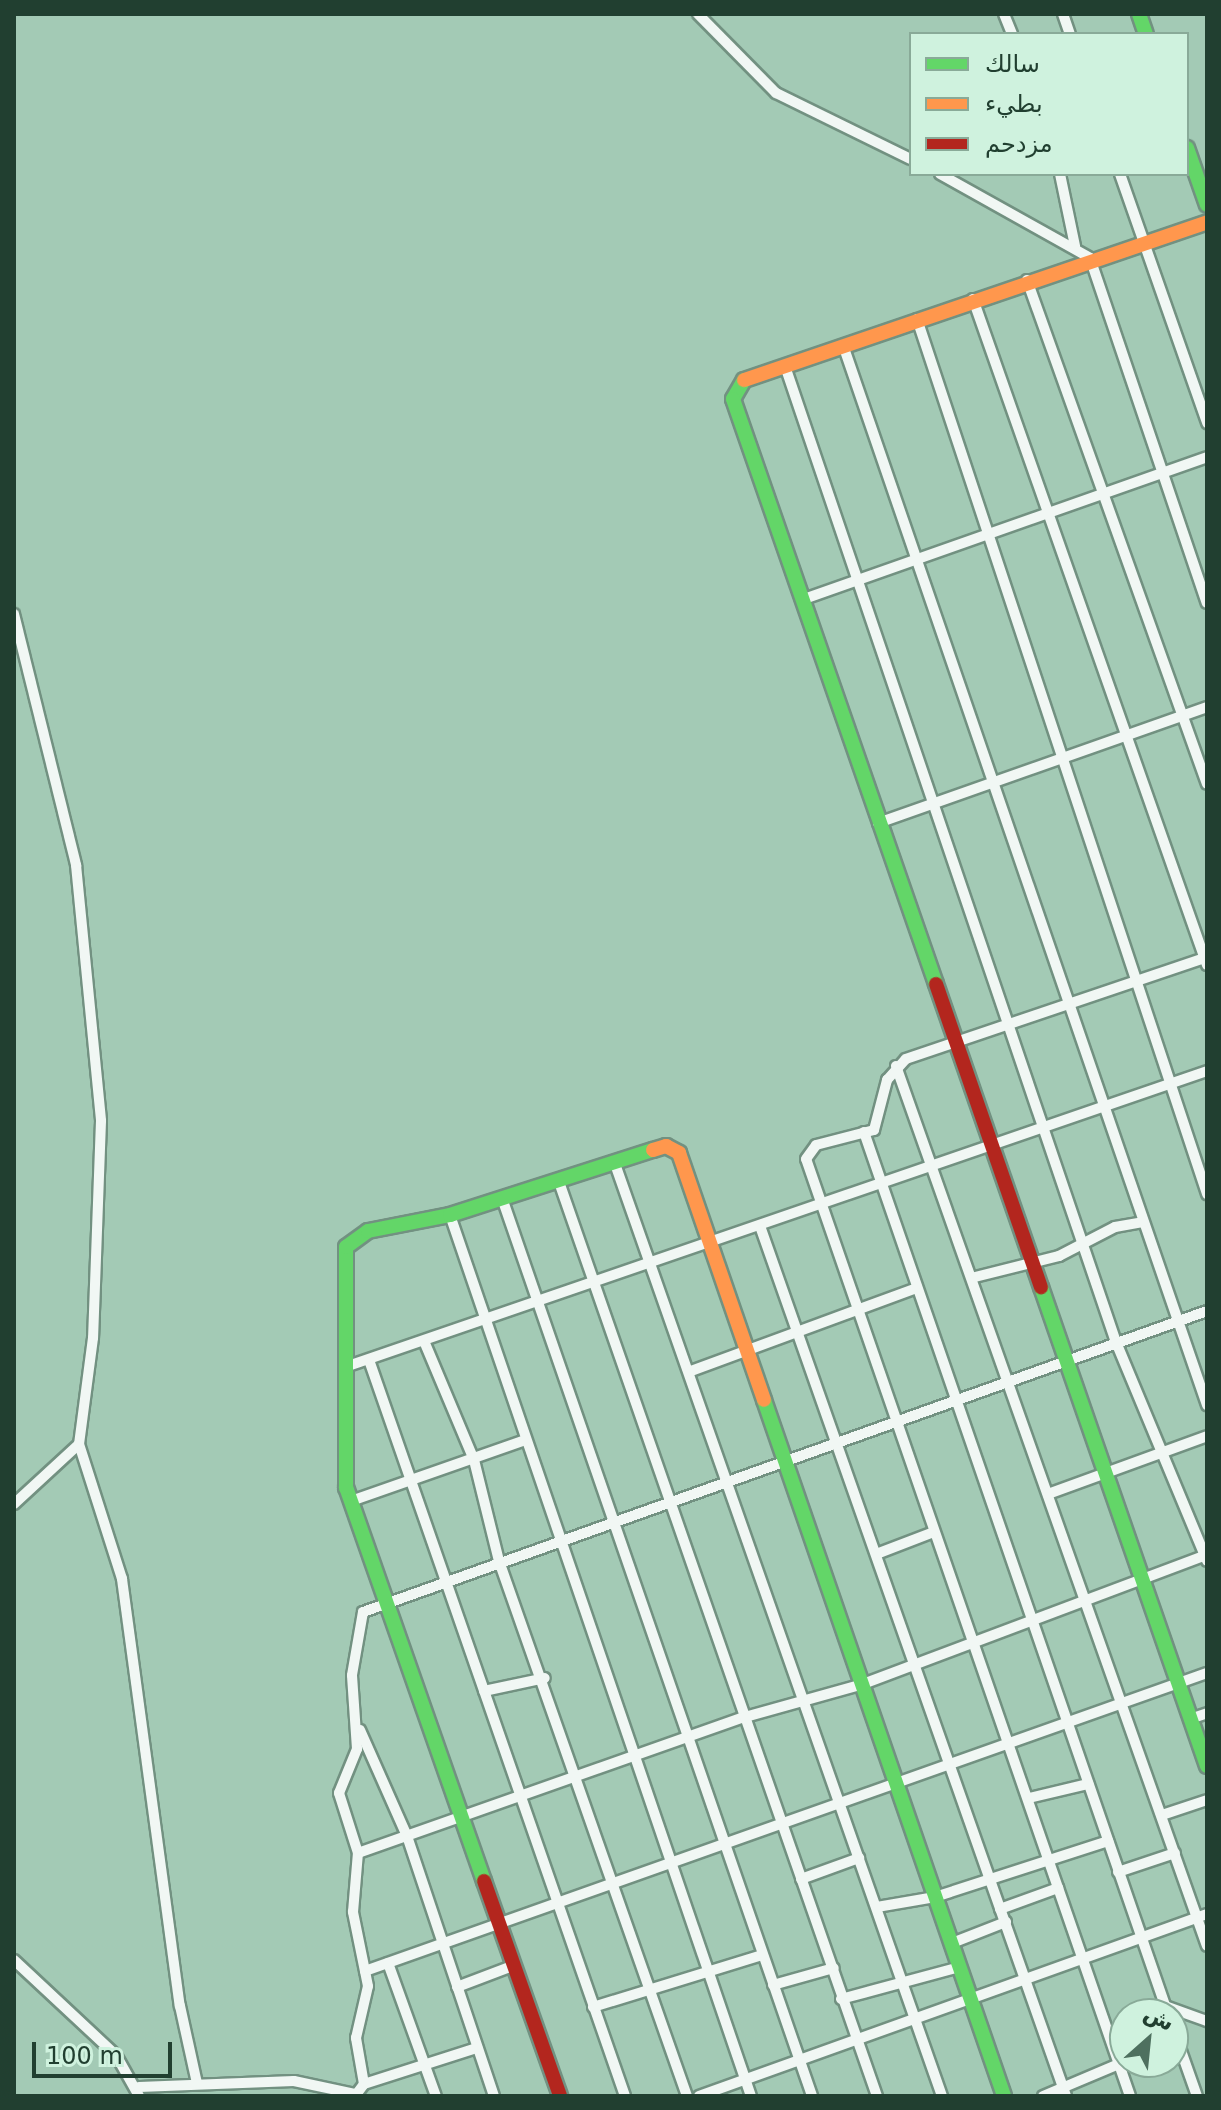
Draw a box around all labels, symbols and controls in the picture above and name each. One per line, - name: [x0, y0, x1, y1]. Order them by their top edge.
- legend: [909, 32, 1189, 176]
- text: سالك: [985, 50, 1040, 78]
- text: بطيء: [985, 90, 1043, 118]
- text: مزدحم: [985, 130, 1053, 158]
- north arrow: [1109, 1998, 1189, 2078]
- text: ش: [1140, 2000, 1178, 2036]
- scale bar: [36, 2026, 176, 2076]
- text: 100 m: [46, 2042, 123, 2070]

